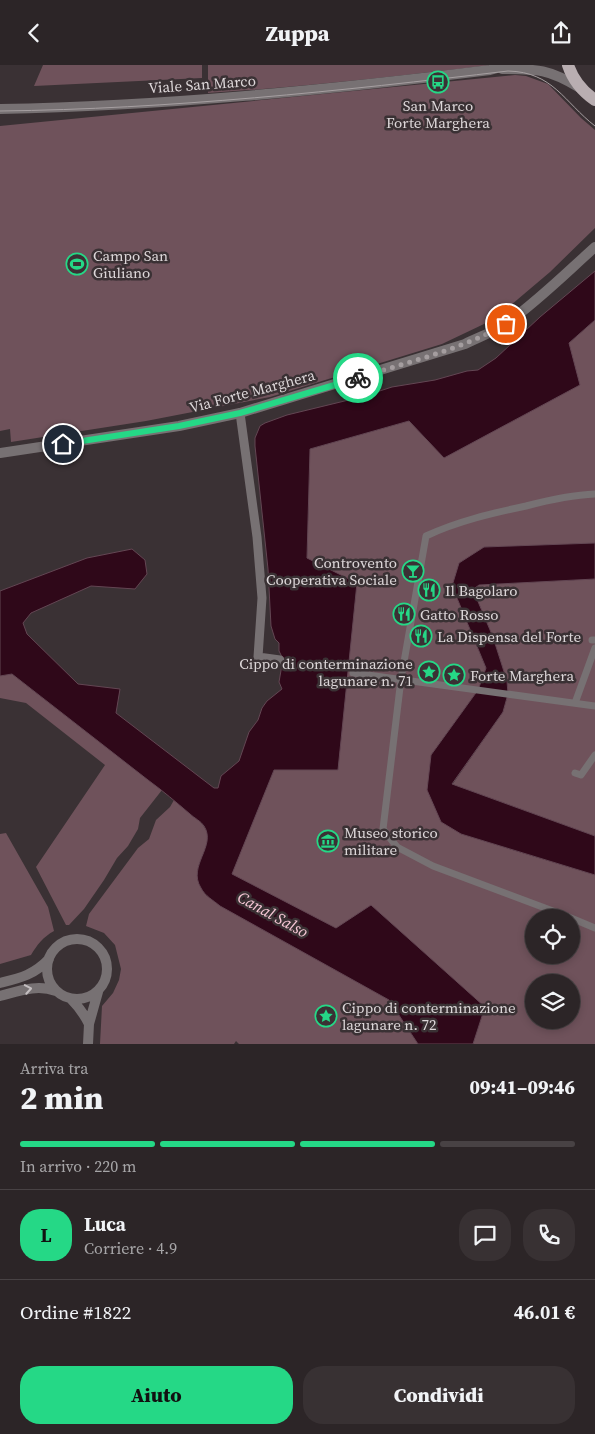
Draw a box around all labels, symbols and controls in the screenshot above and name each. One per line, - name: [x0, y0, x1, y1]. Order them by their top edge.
- text: Zuppa: [266, 18, 329, 48]
- icon: back: [20, 19, 48, 47]
- icon: share: [547, 19, 575, 47]
- street label: Viale San Marco: [148, 70, 256, 98]
- bus stop icon: San Marco Forte Marghera: [426, 70, 450, 94]
- place label: San Marco Forte Marghera: [386, 95, 490, 133]
- place label: Campo San Giuliano: [93, 245, 168, 283]
- sports icon: Campo San Giuliano: [65, 252, 89, 276]
- pin: [485, 303, 527, 345]
- icon: bag: [492, 310, 520, 338]
- courier: [333, 353, 383, 403]
- street label: Via Forte Marghera: [187, 364, 318, 418]
- icon: bike: [344, 364, 372, 392]
- pin: [42, 423, 84, 465]
- icon: home: [49, 430, 77, 458]
- place label: Controvento Cooperativa Sociale: [266, 552, 397, 590]
- bar icon: Controvento Cooperativa Sociale: [401, 559, 425, 583]
- restaurant icon: Il Bagolaro: [417, 578, 441, 602]
- place label: Il Bagolaro: [445, 580, 517, 601]
- restaurant icon: Gatto Rosso: [392, 602, 416, 626]
- place label: Gatto Rosso: [420, 604, 499, 625]
- restaurant icon: La Dispensa del Forte: [409, 624, 433, 648]
- place label: La Dispensa del Forte: [437, 626, 581, 647]
- place label: Cippo di conterminazione lagunare n. 71: [239, 653, 413, 691]
- place icon: Cippo di conterminazione lagunare n. 71: [417, 660, 441, 684]
- place icon: Forte Marghera: [442, 663, 466, 687]
- place label: Forte Marghera: [470, 665, 574, 686]
- place label: Museo storico militare: [344, 822, 438, 860]
- museum icon: Museo storico militare: [316, 829, 340, 853]
- water label: Canal Salso: [234, 886, 312, 943]
- map controls: [525, 909, 580, 1029]
- button: locate: [525, 909, 580, 964]
- button: layers: [525, 974, 580, 1029]
- one-way arrow: [24, 985, 32, 995]
- place label: Cippo di conterminazione lagunare n. 72: [342, 997, 516, 1035]
- place icon: Cippo di conterminazione lagunare n. 72: [314, 1004, 338, 1028]
- text: Arriva tra: [20, 1057, 88, 1079]
- text: 09:41–09:46: [470, 1074, 575, 1100]
- text: 2 min: [20, 1076, 103, 1120]
- text: In arrivo · 220 m: [20, 1155, 136, 1177]
- button: chat: [459, 1209, 511, 1261]
- button: phone: [523, 1209, 575, 1261]
- text: Luca: [84, 1211, 126, 1237]
- text: L: [40, 1222, 52, 1248]
- text: Corriere · 4.9: [84, 1237, 177, 1259]
- text: Ordine #1822: [20, 1299, 131, 1325]
- text: 46.01 €: [514, 1299, 575, 1325]
- button: Aiuto: [20, 1366, 293, 1424]
- button: Condividi: [303, 1366, 575, 1424]

